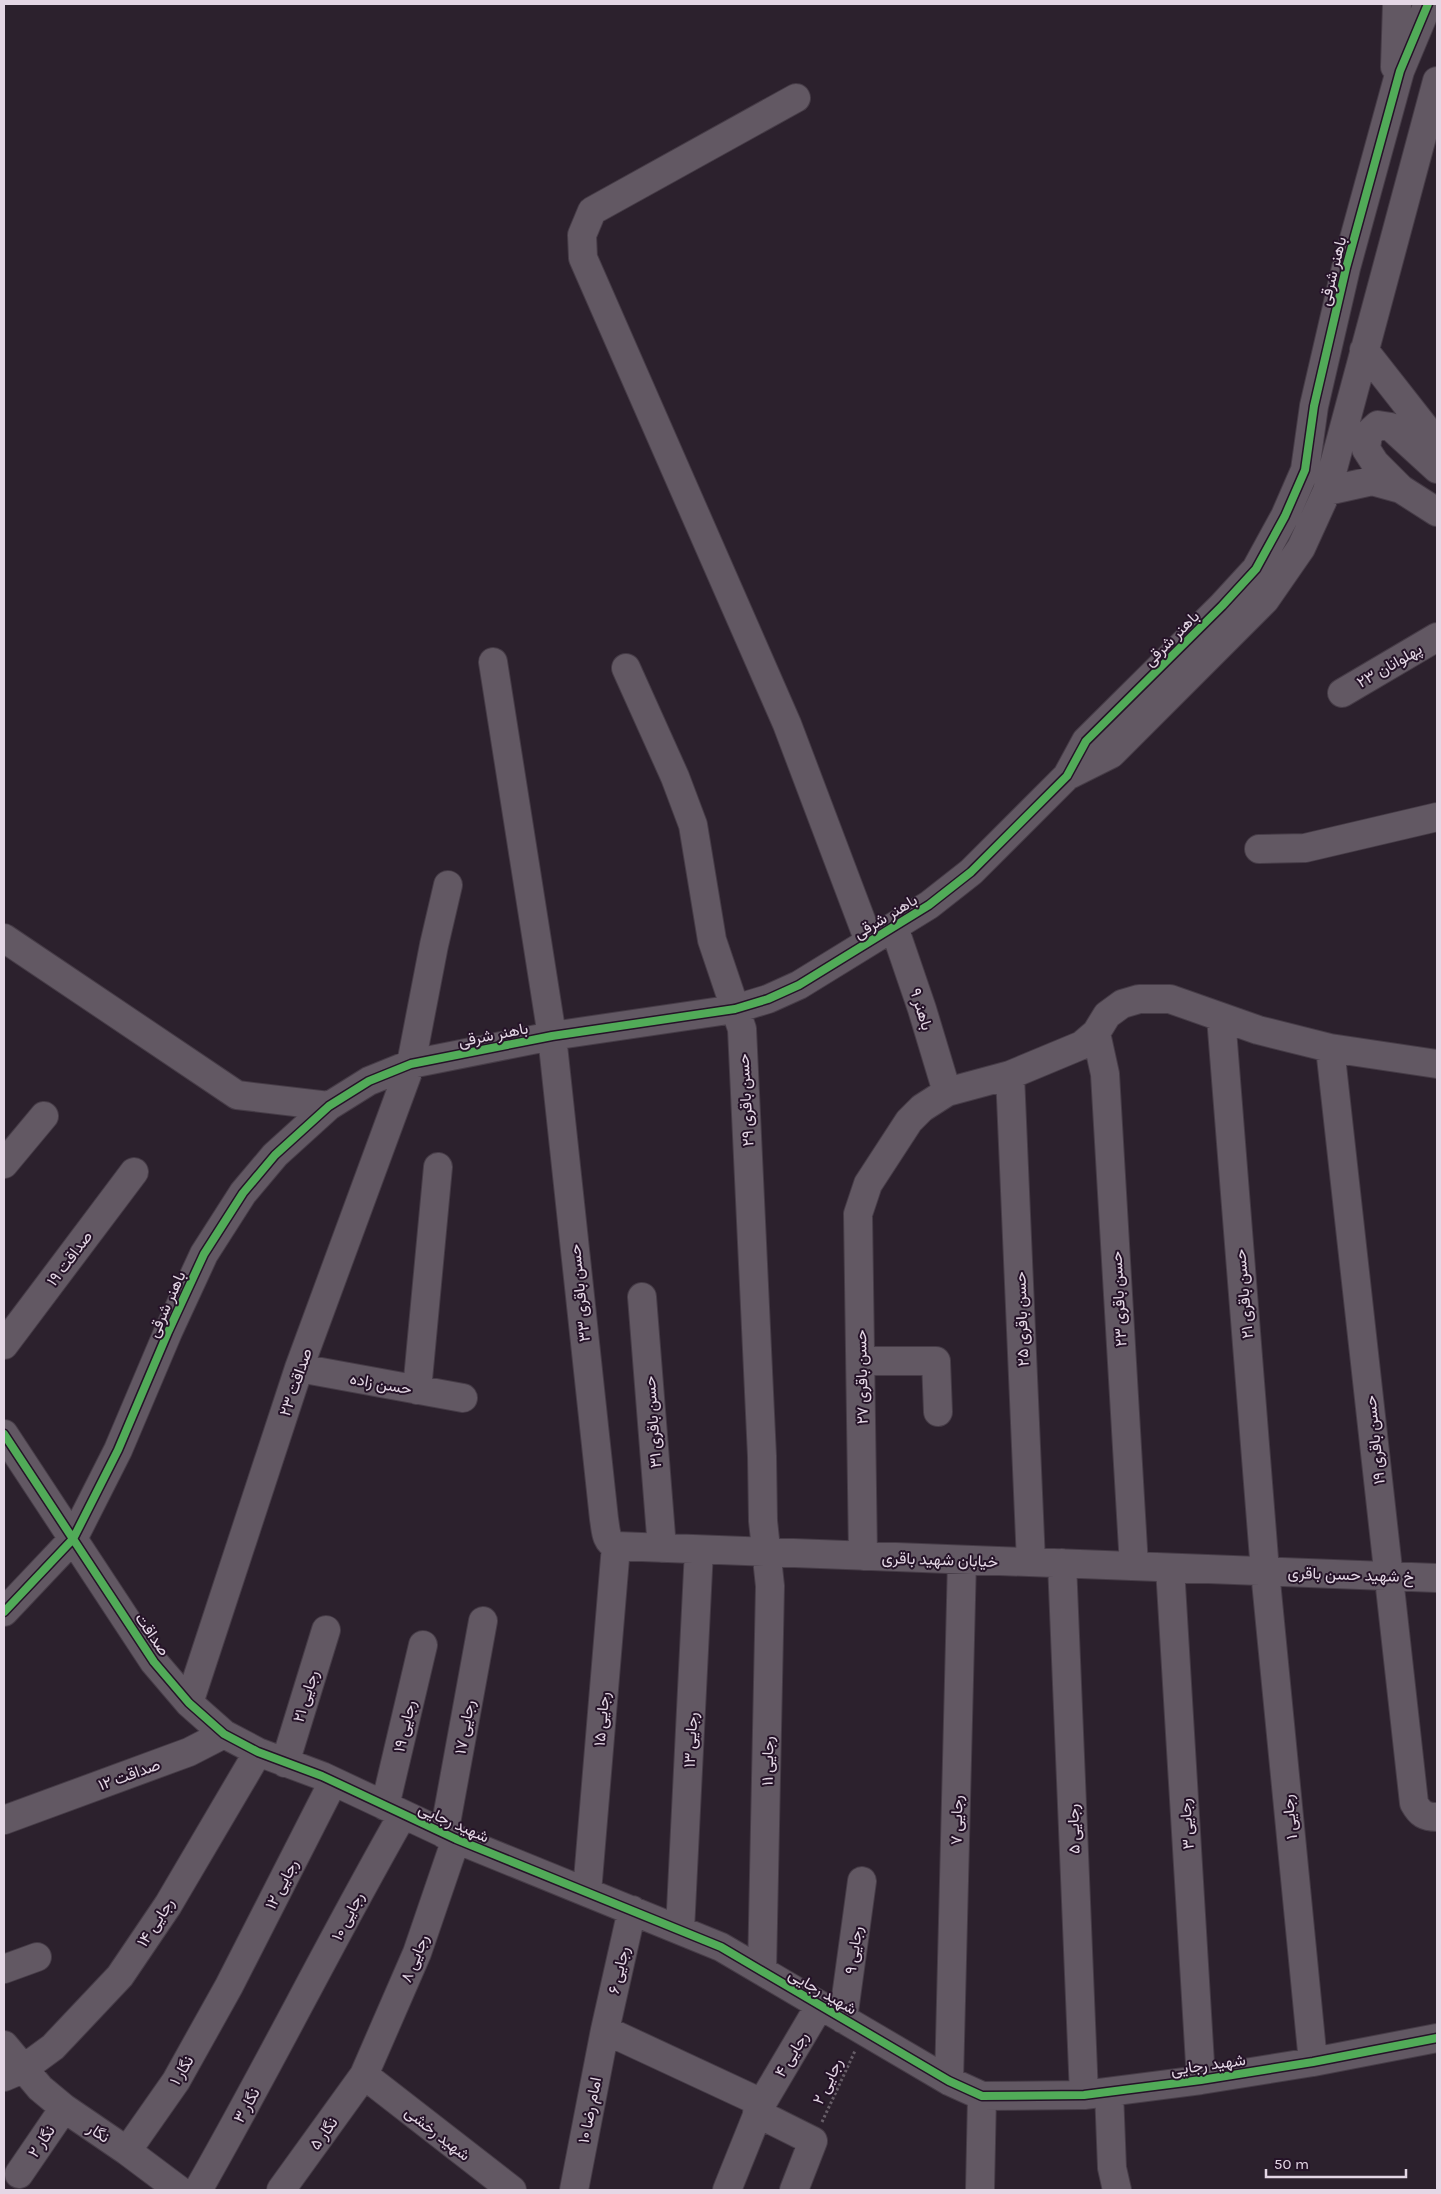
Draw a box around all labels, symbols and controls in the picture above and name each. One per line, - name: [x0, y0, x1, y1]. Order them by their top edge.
- street label: باهنر شرقی: [1315, 234, 1351, 308]
- street label: باهنر شرقی: [1140, 607, 1204, 671]
- street label: پهلوانان ۲۳: [1353, 639, 1426, 693]
- street label: باهنر شرقی: [850, 890, 921, 944]
- street label: باهنر ۹: [905, 986, 937, 1033]
- street label: باهنر شرقی: [457, 1018, 530, 1052]
- street label: حسن باقری ۲۹: [734, 1053, 758, 1147]
- street label: صداقت ۱۹: [43, 1227, 96, 1290]
- street label: حسن باقری ۳۳: [565, 1243, 595, 1343]
- street label: حسن باقری ۲۱: [1230, 1248, 1258, 1340]
- street label: حسن باقری ۲۳: [1106, 1250, 1131, 1347]
- street label: باهنر شرقی: [143, 1268, 190, 1341]
- street label: حسن باقری ۲۵: [1010, 1271, 1034, 1367]
- street label: حسن باقری ۲۷: [851, 1329, 873, 1425]
- street label: صداقت ۲۳: [275, 1346, 316, 1419]
- street label: حسن زاده: [348, 1369, 414, 1399]
- street label: حسن باقری ۳۱: [640, 1375, 666, 1469]
- street label: حسن باقری ۱۹: [1360, 1394, 1390, 1485]
- street label: خیابان شهید باقری: [881, 1548, 999, 1572]
- street label: خ شهید حسن باقری: [1287, 1563, 1415, 1588]
- street label: صداقت: [131, 1609, 174, 1659]
- street label: رجایی ۲۱: [289, 1668, 323, 1725]
- street label: رجایی ۱۵: [590, 1691, 614, 1747]
- street label: رجایی ۱۹: [389, 1698, 421, 1754]
- street label: رجایی ۱۷: [450, 1699, 480, 1756]
- street label: رجایی ۱۳: [680, 1712, 702, 1768]
- street label: رجایی ۱۱: [758, 1736, 778, 1786]
- street label: صداقت ۱۲: [96, 1754, 163, 1794]
- street label: رجایی ۱: [1278, 1793, 1302, 1840]
- street label: رجایی ۷: [947, 1795, 967, 1845]
- street label: شهید رجایی: [415, 1798, 492, 1847]
- street label: رجایی ۳: [1175, 1798, 1199, 1850]
- street label: رجایی ۵: [1063, 1804, 1085, 1854]
- street label: رجایی ۱۲: [261, 1856, 303, 1913]
- street label: رجایی ۱۰: [327, 1889, 369, 1944]
- street label: رجایی ۱۴: [133, 1894, 179, 1951]
- street label: رجایی ۹: [841, 1925, 867, 1975]
- street label: رجایی ۸: [396, 1931, 434, 1985]
- street label: رجایی ۶: [604, 1944, 634, 1996]
- street label: شهید رجایی: [785, 1964, 860, 2019]
- street label: رجایی ۴: [771, 2028, 813, 2081]
- street label: شهید رجایی: [1169, 2050, 1247, 2080]
- street label: نگار ۱: [165, 2052, 198, 2089]
- street label: رجایی ۲: [809, 2055, 847, 2108]
- street label: امام رضا ۱۰: [574, 2076, 606, 2145]
- street label: نگار ۳: [229, 2085, 265, 2126]
- street label: شهید رخشی: [401, 2102, 474, 2166]
- street label: نگار ۵: [305, 2113, 342, 2154]
- street label: نگار: [83, 2118, 113, 2147]
- street label: نگار ۲: [24, 2122, 60, 2161]
- scale bar: [1266, 2146, 1406, 2178]
- text: 50 m: [1274, 2155, 1309, 2173]

